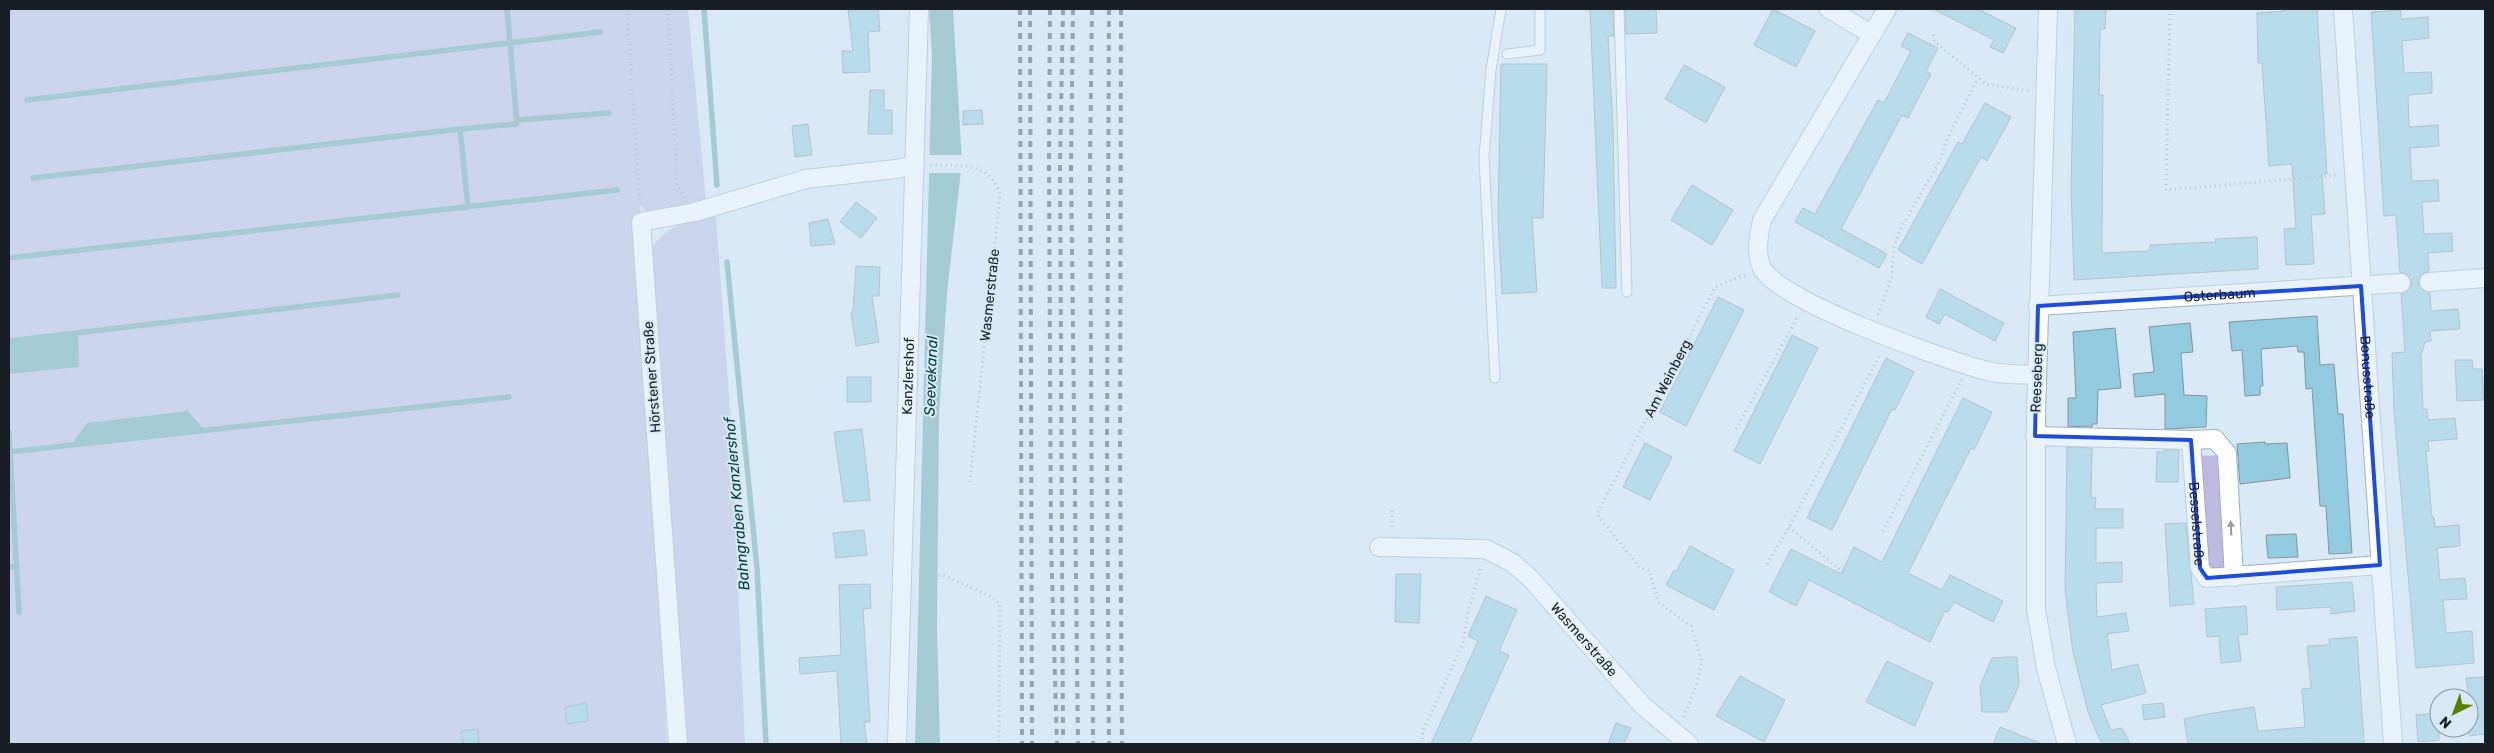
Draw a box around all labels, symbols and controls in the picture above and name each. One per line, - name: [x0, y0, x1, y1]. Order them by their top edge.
- street label: Wasmerstraße: [977, 248, 1003, 342]
- street label: Osterbaum: [2183, 284, 2256, 305]
- street label: Hörstener Straße: [640, 321, 664, 433]
- water label: Seevekanal: [921, 335, 941, 416]
- street label: Bonusstraße: [2357, 335, 2379, 419]
- street label: Am Weinberg: [1640, 336, 1695, 420]
- street label: Kanzlershof: [898, 337, 918, 415]
- street label: Reeseberg: [2027, 343, 2047, 413]
- water label: Bahngraben Kanzlershof: [720, 414, 754, 591]
- street label: Besselstraße: [2185, 481, 2208, 567]
- one-way arrow: [2227, 520, 2235, 536]
- street label: Wasmerstraße: [1547, 599, 1621, 680]
- north arrow: [2429, 688, 2479, 738]
- text: N: [2436, 713, 2455, 732]

